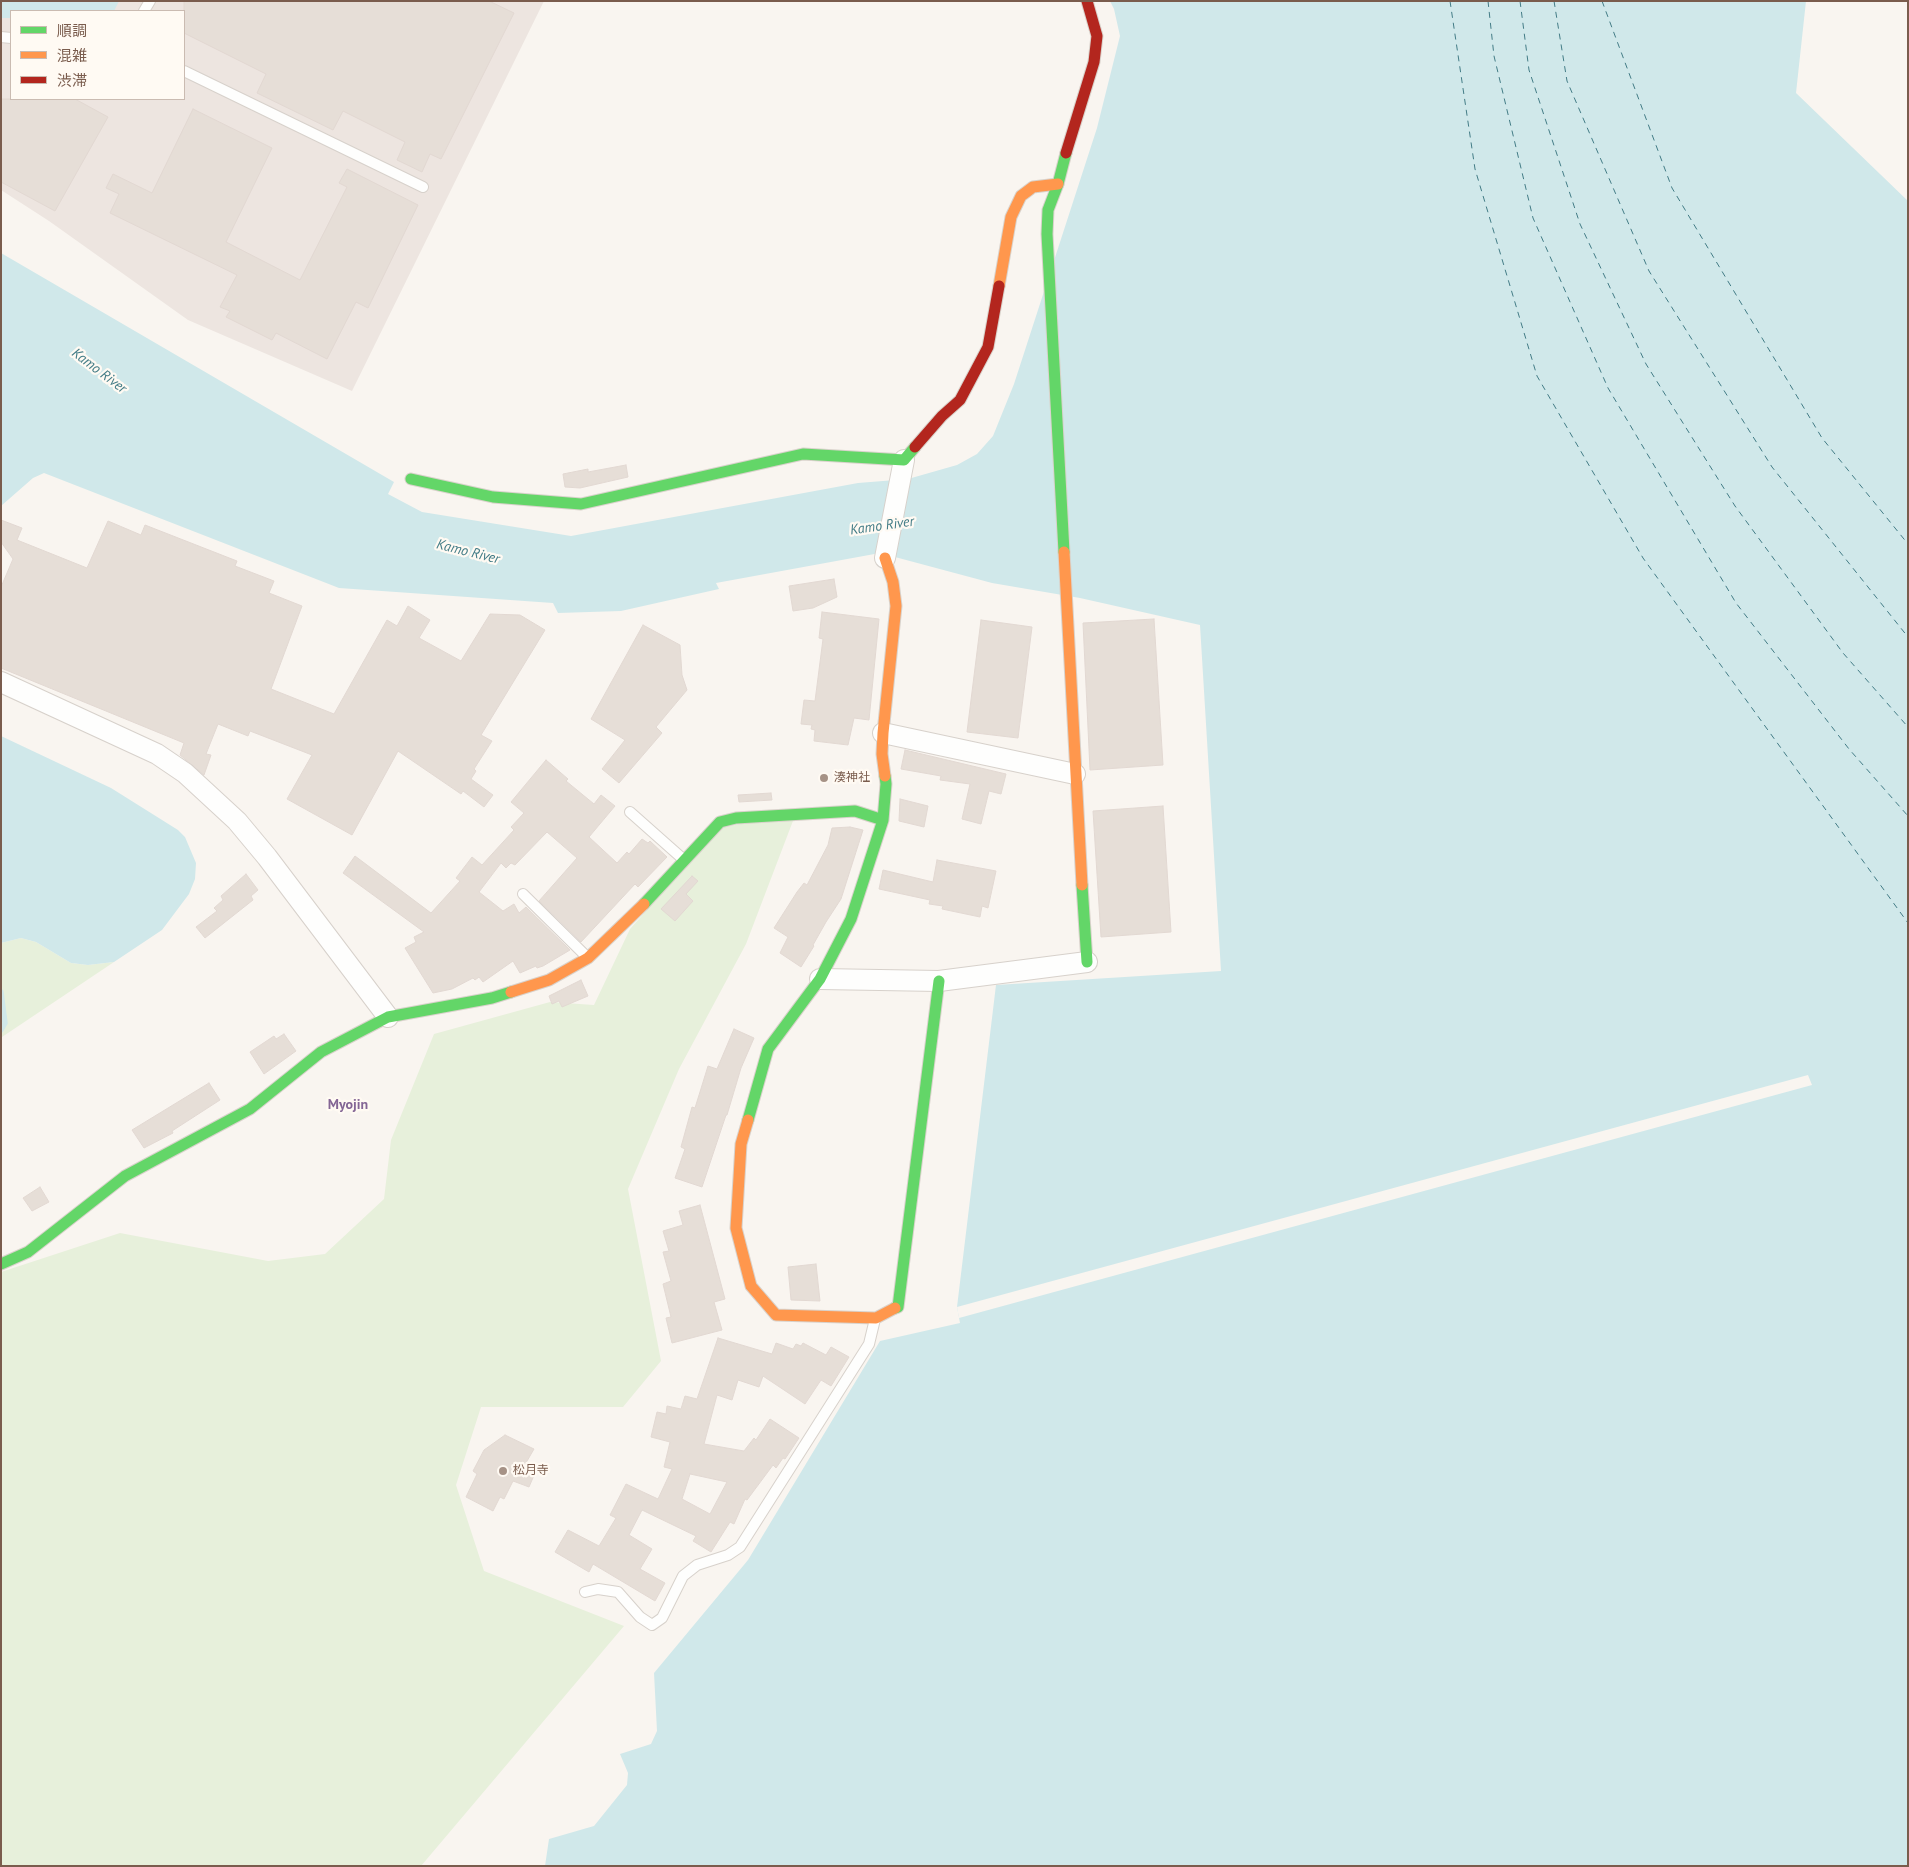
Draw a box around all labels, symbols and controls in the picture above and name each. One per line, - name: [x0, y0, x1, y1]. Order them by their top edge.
- legend: [10, 10, 185, 100]
- text: 順調: [57, 21, 87, 40]
- text: 混雑: [57, 46, 87, 65]
- text: 渋滞: [57, 71, 87, 90]
- water label: Kamo River: [68, 345, 130, 397]
- water label: Kamo River: [849, 513, 915, 539]
- water label: Kamo River: [435, 536, 501, 568]
- place label: 湊神社: [834, 771, 870, 785]
- marker: 湊神社: [818, 772, 830, 784]
- district label: Myojin: [328, 1097, 368, 1113]
- place label: 松月寺: [513, 1464, 549, 1478]
- marker: 松月寺: [497, 1465, 509, 1477]

